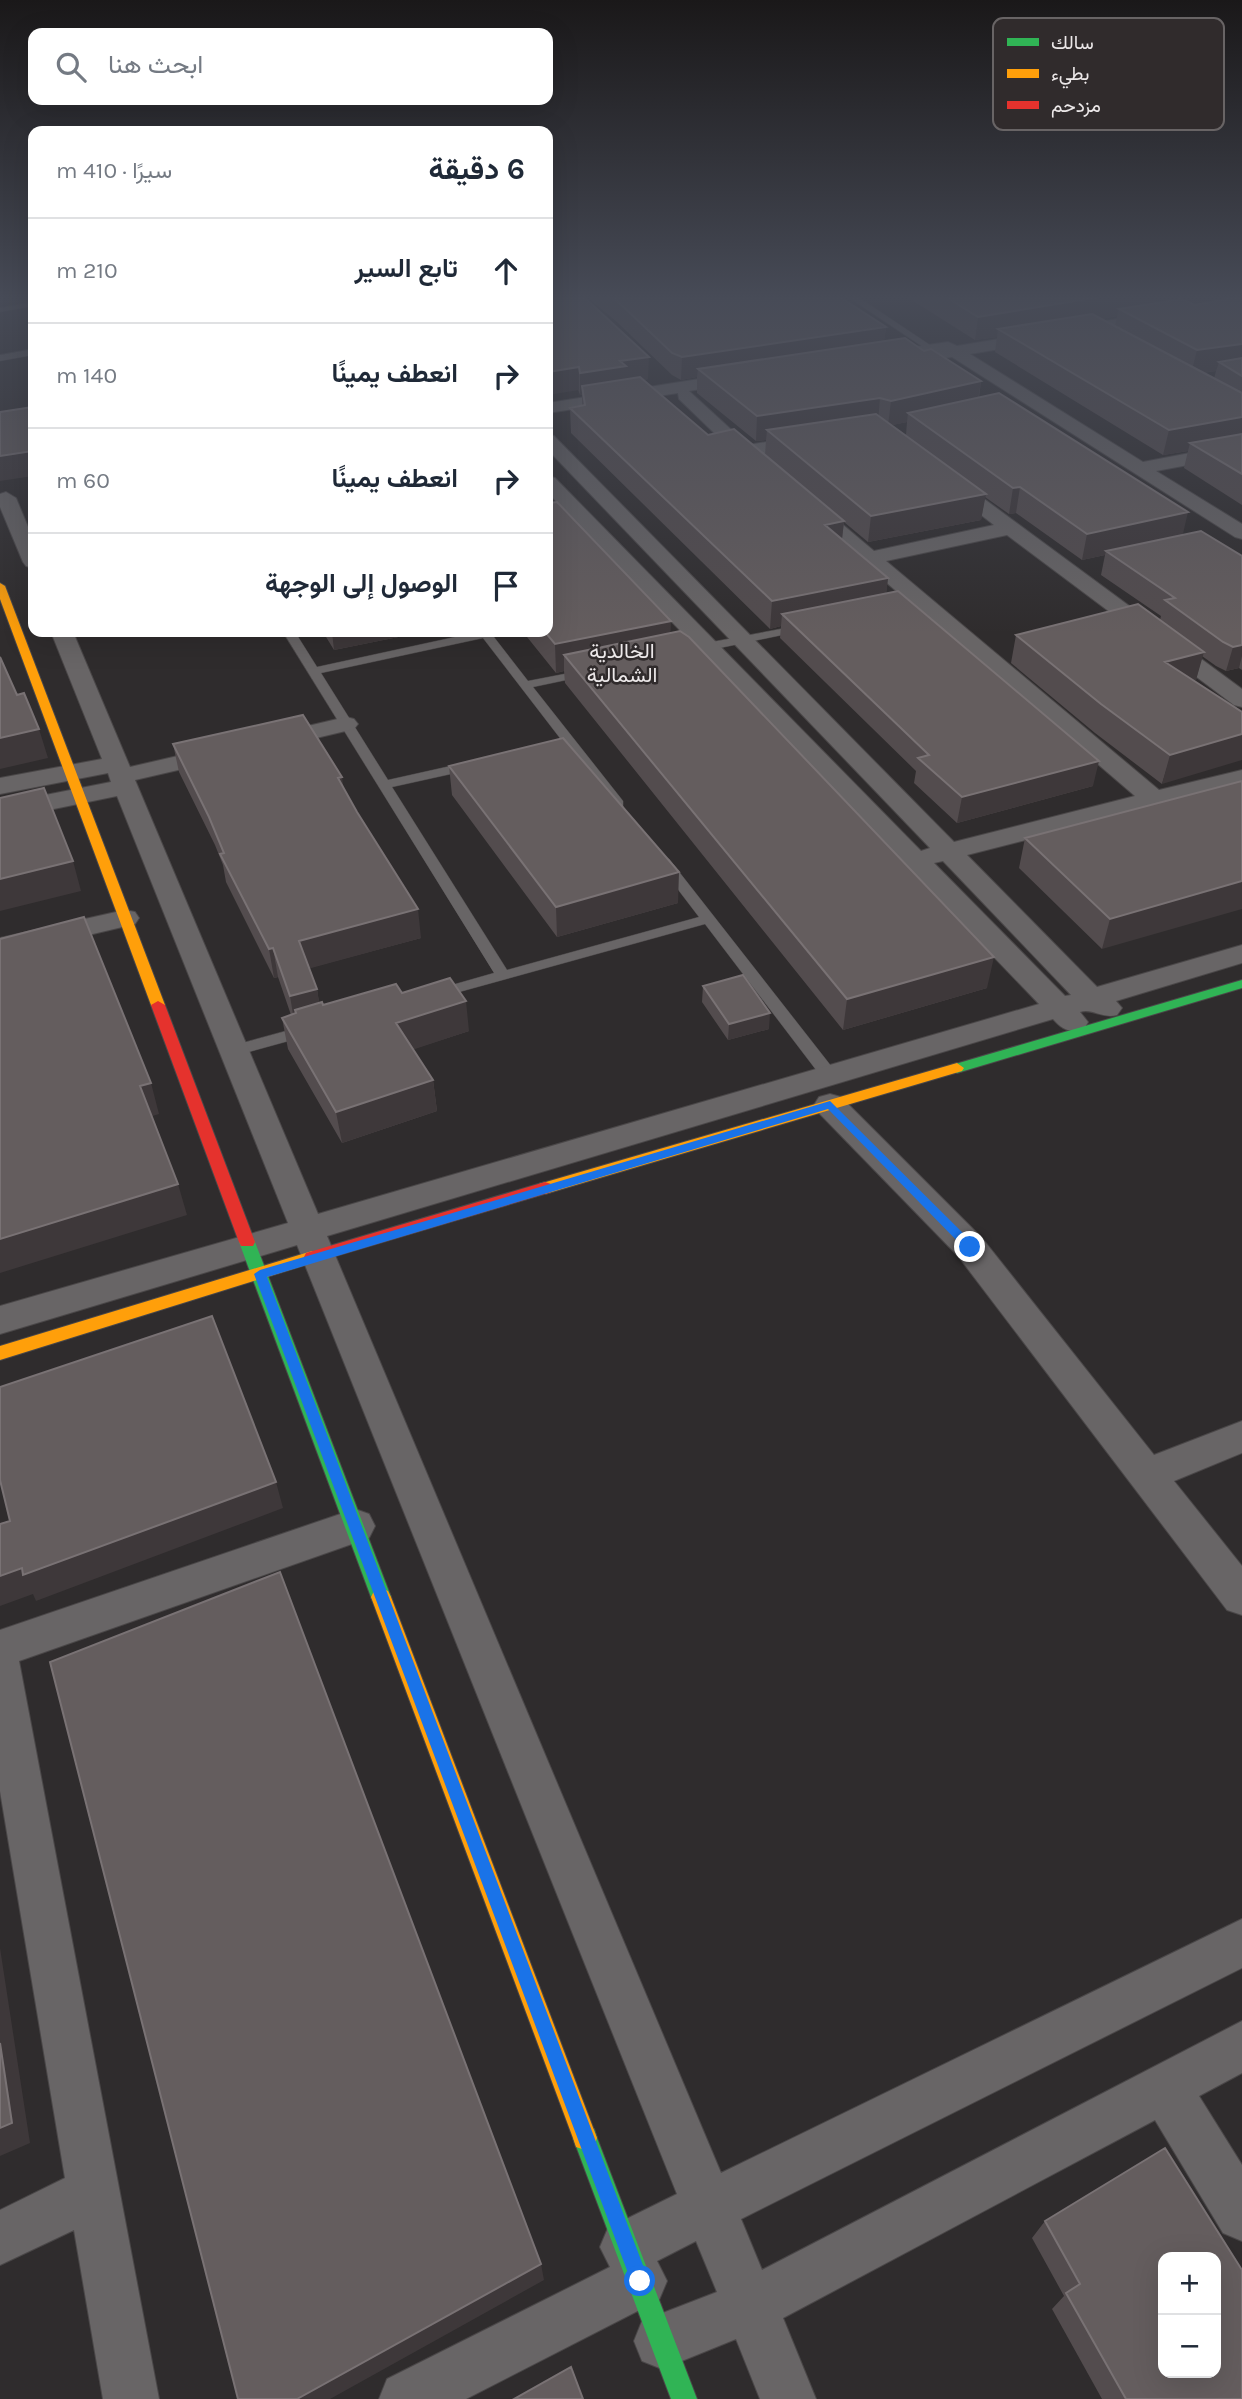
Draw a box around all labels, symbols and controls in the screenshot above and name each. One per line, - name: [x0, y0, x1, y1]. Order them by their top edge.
- legend: [993, 18, 1224, 130]
- search box: [28, 28, 553, 105]
- text: سالك: [1051, 32, 1094, 54]
- icon: search: [52, 48, 90, 86]
- text: ابحث هنا: [108, 49, 203, 80]
- text: بطيء: [1051, 63, 1089, 89]
- text: مزدحم: [1051, 95, 1101, 118]
- text: 6 دقيقة: [428, 151, 525, 187]
- text: سيرًا · 410 m: [56, 157, 172, 184]
- icon: ahead: [487, 252, 525, 290]
- text: تابع السير: [354, 253, 458, 284]
- text: 210 m: [56, 257, 118, 284]
- icon: right: [487, 357, 525, 395]
- text: انعطف يمينًا: [332, 358, 458, 389]
- text: 140 m: [56, 362, 117, 389]
- icon: right: [487, 462, 525, 500]
- text: انعطف يمينًا: [332, 463, 458, 494]
- text: 60 m: [56, 467, 110, 494]
- icon: arrive: [487, 567, 525, 605]
- text: الوصول إلى الوجهة: [265, 568, 458, 599]
- district label: الخالدية الشمالية: [587, 639, 657, 687]
- route end: [954, 1231, 985, 1262]
- map controls: [1158, 2252, 1221, 2378]
- button: +: [1158, 2252, 1221, 2315]
- route start: [624, 2265, 655, 2296]
- button: −: [1158, 2315, 1221, 2378]

